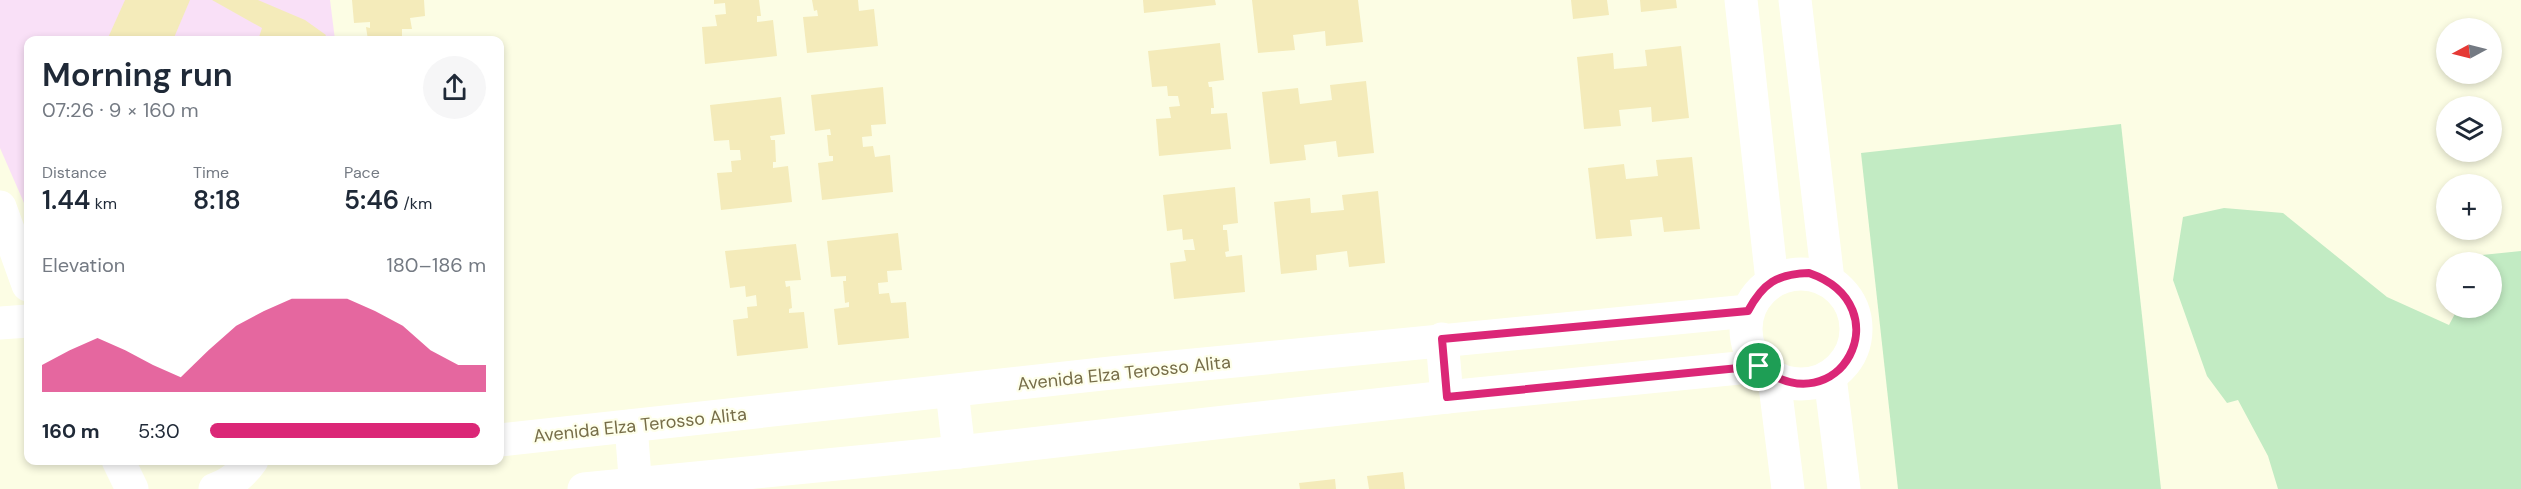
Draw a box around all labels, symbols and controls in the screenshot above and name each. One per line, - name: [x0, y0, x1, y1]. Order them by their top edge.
- north arrow: [2436, 18, 2502, 84]
- map controls: [2436, 18, 2502, 318]
- text: Morning run: [42, 53, 233, 96]
- button: share: [423, 56, 486, 119]
- button: layers: [2436, 96, 2502, 162]
- text: 07:26 · 9 × 160 m: [42, 97, 199, 123]
- text: Distance: [42, 162, 107, 183]
- text: Time: [193, 162, 229, 183]
- text: Pace: [344, 162, 380, 183]
- button: +: [2436, 174, 2502, 240]
- text: 1.44: [42, 183, 90, 217]
- text: 8:18: [193, 183, 241, 217]
- text: 5:46: [344, 183, 399, 217]
- text: km: [90, 193, 117, 214]
- text: /km: [399, 193, 432, 214]
- text: Elevation: [42, 252, 125, 278]
- text: 180–186 m: [386, 252, 486, 278]
- button: −: [2436, 252, 2502, 318]
- pin: [1733, 340, 1784, 391]
- icon: arrive: [1742, 349, 1775, 382]
- street label: Avenida Elza Terosso Alita: [1016, 350, 1232, 396]
- street label: Avenida Elza Terosso Alita: [532, 402, 748, 448]
- text: 160 m: [42, 418, 100, 444]
- text: 5:30: [138, 418, 180, 444]

